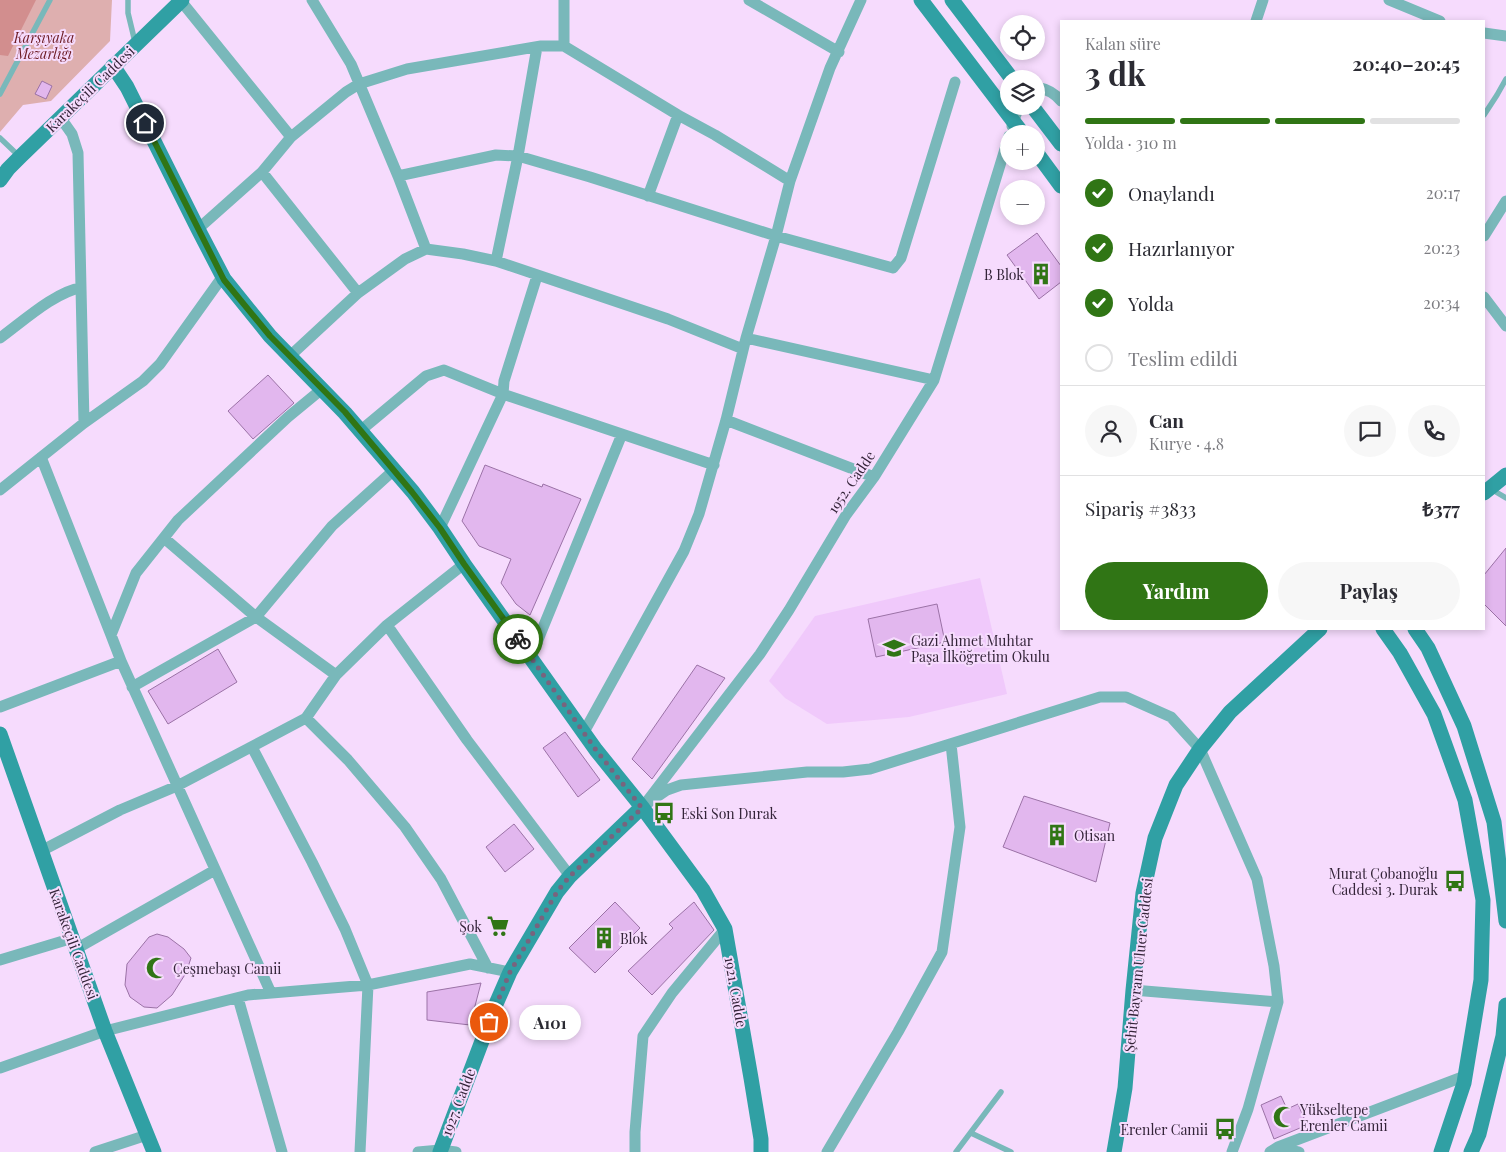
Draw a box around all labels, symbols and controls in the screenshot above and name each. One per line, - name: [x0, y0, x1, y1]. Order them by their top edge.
- map controls: [1000, 15, 1045, 225]
- button: locate: [1000, 15, 1045, 60]
- park label: Karşıyaka Mezarlığı: [13, 28, 74, 63]
- text: Kalan süre: [1085, 33, 1161, 54]
- street label: Karakeçili Caddesi: [41, 42, 139, 136]
- text: 20:40–20:45: [1352, 50, 1460, 76]
- text: 3 dk: [1085, 51, 1146, 94]
- button: layers: [1000, 70, 1045, 115]
- pin: [124, 102, 166, 144]
- icon: home: [131, 109, 159, 137]
- button: +: [1000, 125, 1045, 170]
- text: Yolda · 310 m: [1085, 132, 1177, 153]
- icon: check: [1085, 179, 1113, 207]
- button: −: [1000, 180, 1045, 225]
- text: Onaylandı: [1128, 180, 1215, 206]
- text: 20:17: [1426, 182, 1460, 203]
- icon: check: [1085, 234, 1113, 262]
- text: Hazırlanıyor: [1128, 235, 1235, 261]
- text: 20:23: [1424, 237, 1460, 258]
- building icon: B Blok: [1028, 261, 1054, 287]
- place label: B Blok: [984, 265, 1024, 284]
- icon: check: [1085, 289, 1113, 317]
- text: Yolda: [1128, 290, 1174, 316]
- text: 20:34: [1423, 292, 1460, 313]
- text: Teslim edildi: [1128, 345, 1238, 371]
- button: person: [1085, 405, 1137, 457]
- button: chat: [1344, 405, 1396, 457]
- button: phone: [1408, 405, 1460, 457]
- text: Can: [1149, 407, 1184, 433]
- text: Kurye · 4.8: [1149, 433, 1224, 454]
- street label: 1952. Cadde: [823, 447, 879, 517]
- text: Sipariş #3833: [1085, 495, 1196, 521]
- text: ₺377: [1423, 495, 1460, 521]
- button: Yardım: [1085, 562, 1268, 620]
- button: Paylaş: [1278, 562, 1460, 620]
- courier: [493, 614, 543, 664]
- icon: bike: [504, 625, 532, 653]
- place label: Gazi Ahmet Muhtar Paşa İlköğretim Okulu: [911, 631, 1050, 666]
- school or university icon: Gazi Ahmet Muhtar Paşa İlköğretim Okulu: [881, 635, 907, 661]
- bus stop icon: Eski Son Durak: [651, 800, 677, 826]
- place label: Eski Son Durak: [681, 804, 778, 823]
- building icon: Otisan: [1044, 822, 1070, 848]
- place label: Otisan: [1074, 826, 1116, 845]
- place label: Murat Çobanoğlu Caddesi 3. Durak: [1329, 864, 1438, 899]
- bus stop icon: Murat Çobanoğlu Caddesi 3. Durak: [1442, 868, 1468, 894]
- street label: Şehit Bayram Uluer Caddesi: [1119, 877, 1157, 1053]
- street label: Karakeçili Caddesi: [45, 886, 103, 1002]
- supermarket icon: Şok: [485, 913, 511, 939]
- place label: Şok: [459, 917, 482, 936]
- building icon: Blok: [591, 925, 617, 951]
- place label: Blok: [620, 929, 648, 948]
- mosque icon: Çeşmebaşı Camii: [144, 955, 170, 981]
- street label: 1921. Cadde: [720, 955, 752, 1029]
- place label: Çeşmebaşı Camii: [173, 959, 281, 978]
- pin: [468, 1001, 510, 1043]
- callout: A101: [519, 1004, 582, 1040]
- icon: bag: [475, 1008, 503, 1036]
- text: A101: [533, 1012, 567, 1033]
- street label: 1927. Cadde: [436, 1065, 480, 1139]
- place label: Yükseltepe Erenler Camii: [1299, 1100, 1388, 1135]
- mosque icon: Yükseltepe Erenler Camii: [1271, 1104, 1297, 1130]
- bus stop icon: Erenler Camii: [1212, 1116, 1238, 1142]
- place label: Erenler Camii: [1120, 1120, 1208, 1139]

